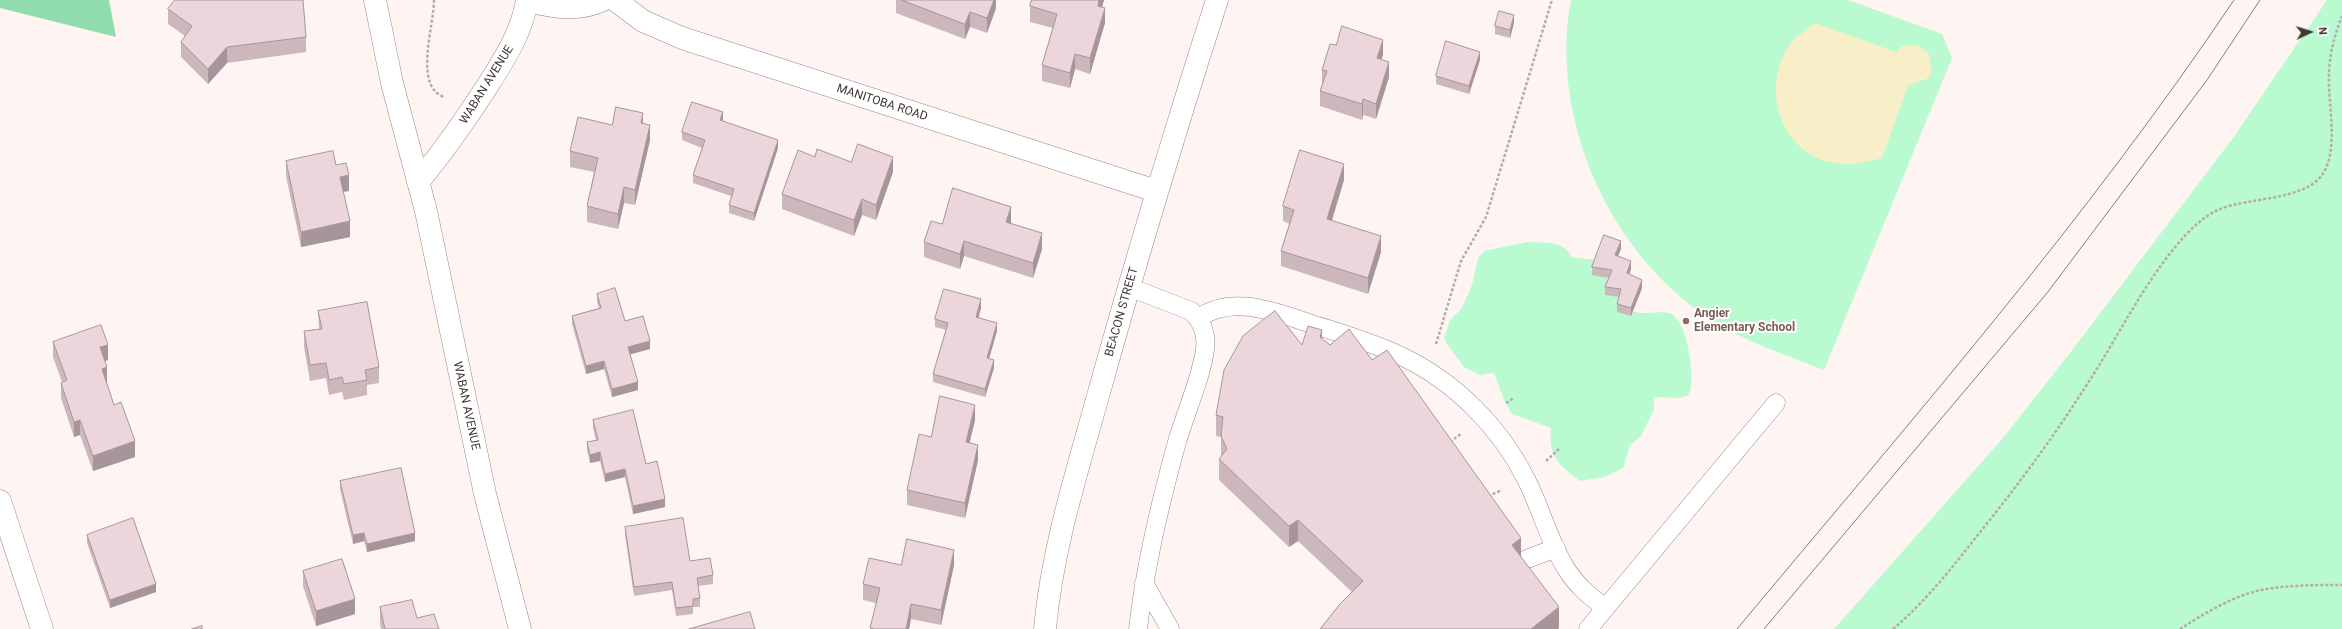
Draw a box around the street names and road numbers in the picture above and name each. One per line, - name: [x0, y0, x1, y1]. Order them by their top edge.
- street label: WABAN AVENUE: [457, 43, 517, 127]
- street label: MANITOBA ROAD: [835, 82, 929, 124]
- street label: BEACON STREET: [1102, 266, 1142, 358]
- street label: WABAN AVENUE: [450, 360, 482, 452]

